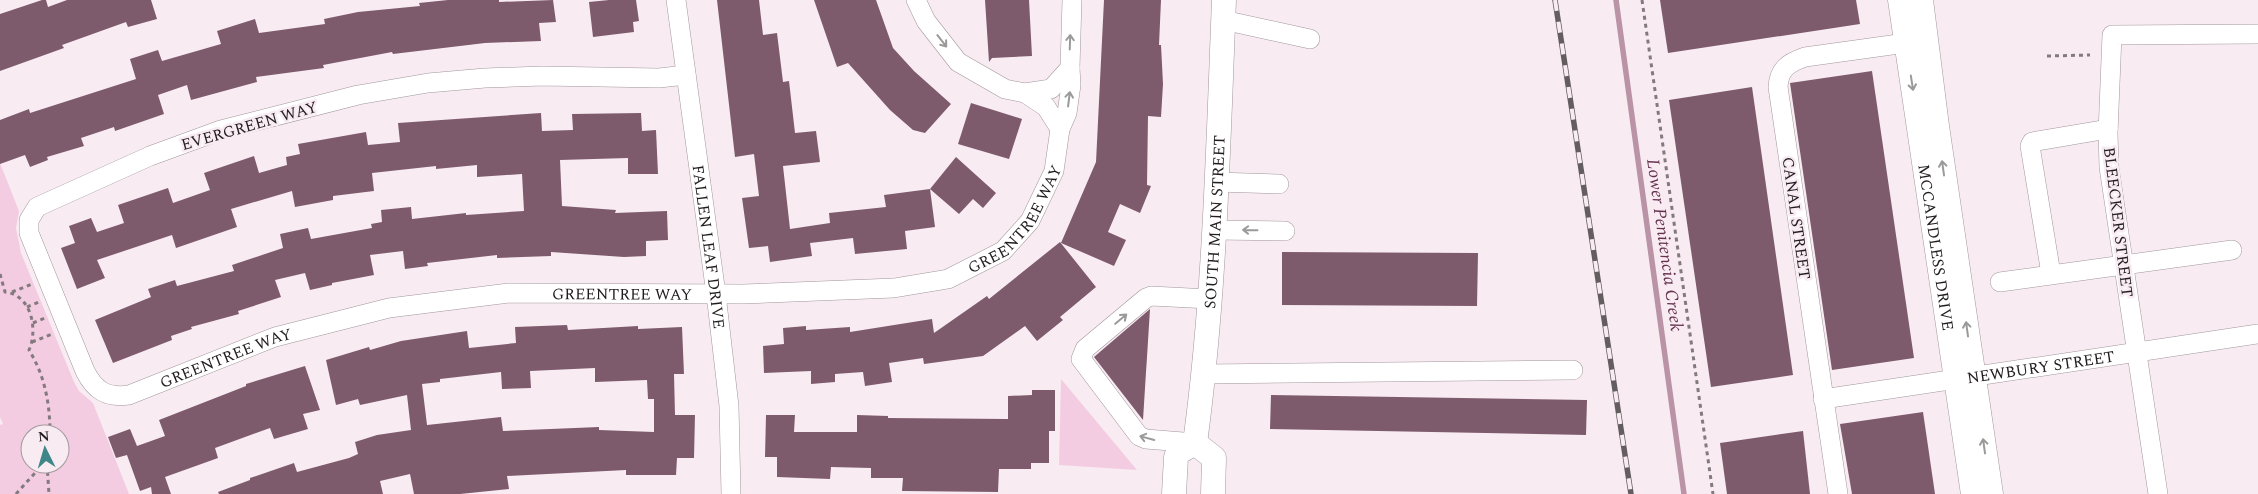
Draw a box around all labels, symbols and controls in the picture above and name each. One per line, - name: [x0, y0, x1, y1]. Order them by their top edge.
- one-way arrow: [936, 34, 947, 47]
- one-way arrow: [1066, 34, 1075, 50]
- one-way arrow: [1907, 74, 1917, 90]
- one-way arrow: [1064, 92, 1074, 108]
- street label: EVERGREEN WAY: [178, 95, 320, 157]
- street label: SOUTH MAIN STREET: [1198, 134, 1232, 310]
- street label: BLEECKER STREET: [2097, 146, 2139, 299]
- street label: CANAL STREET: [1776, 155, 1816, 281]
- water label: Lower Penitencia Creek: [1639, 157, 1690, 334]
- one-way arrow: [1938, 160, 1948, 176]
- street label: GREENTREE WAY: [964, 161, 1068, 280]
- street label: FALLEN LEAF DRIVE: [686, 163, 731, 330]
- street label: MCCANDLESS DRIVE: [1911, 163, 1960, 332]
- one-way arrow: [1242, 225, 1258, 235]
- street label: GREENTREE WAY: [552, 282, 692, 307]
- one-way arrow: [1114, 314, 1127, 325]
- one-way arrow: [1961, 321, 1971, 337]
- street label: GREENTREE WAY: [156, 322, 294, 395]
- street label: NEWBURY STREET: [1965, 345, 2116, 390]
- north arrow: [20, 424, 70, 474]
- text: N: [37, 426, 51, 448]
- one-way arrow: [1140, 432, 1156, 442]
- one-way arrow: [1979, 438, 1989, 454]

